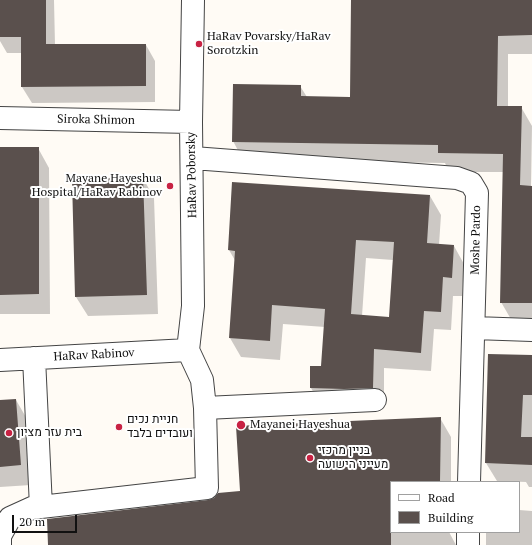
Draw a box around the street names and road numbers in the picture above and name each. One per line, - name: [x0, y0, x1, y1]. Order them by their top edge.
- street label: Siroka Shimon: [57, 112, 135, 128]
- street label: HaRav Poborsky: [184, 132, 200, 218]
- street label: Moshe Pardo: [468, 205, 484, 275]
- street label: HaRav Rabinov: [53, 346, 135, 364]

